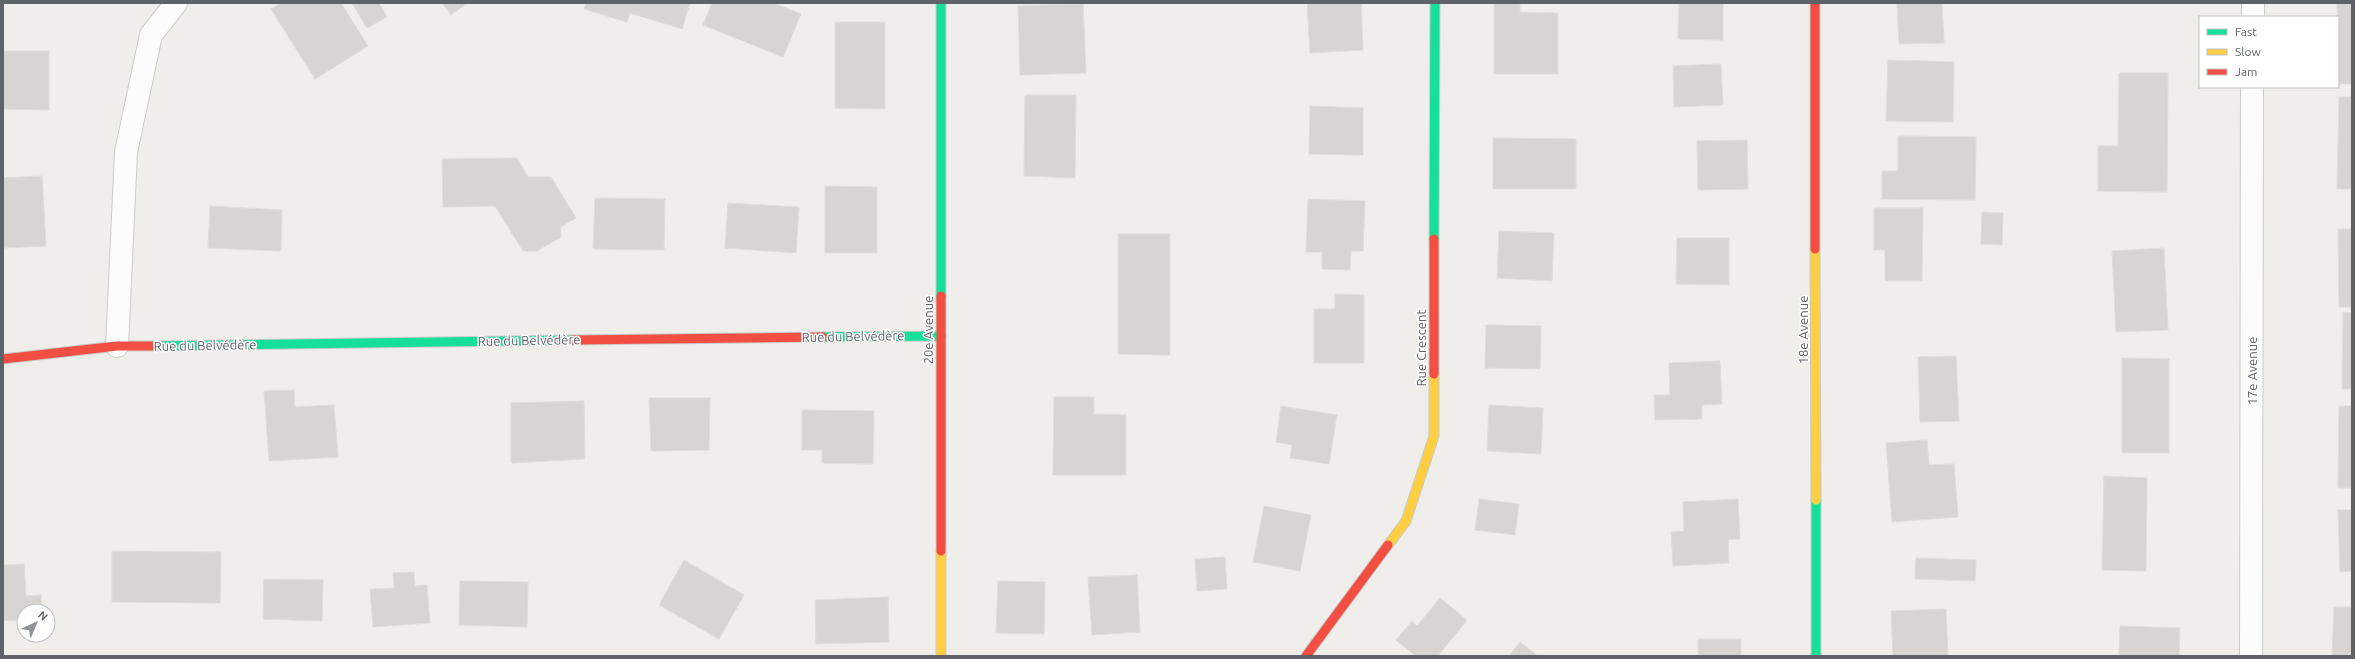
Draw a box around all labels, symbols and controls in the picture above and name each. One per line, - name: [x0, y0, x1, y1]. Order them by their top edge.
- legend: [2199, 16, 2339, 88]
- text: Fast: [2235, 25, 2257, 38]
- text: Slow: [2235, 45, 2261, 58]
- text: Jam: [2235, 65, 2257, 78]
- street label: 20e Avenue: [921, 296, 935, 364]
- street label: 18e Avenue: [1796, 296, 1810, 364]
- street label: Rue Crescent: [1414, 309, 1428, 387]
- street label: Rue du Belvédère: [801, 328, 905, 344]
- street label: Rue du Belvédère: [477, 332, 581, 348]
- street label: Rue du Belvédère: [153, 337, 257, 353]
- street label: 17e Avenue: [2245, 337, 2259, 405]
- north arrow: [16, 603, 56, 643]
- text: N: [36, 609, 50, 623]

